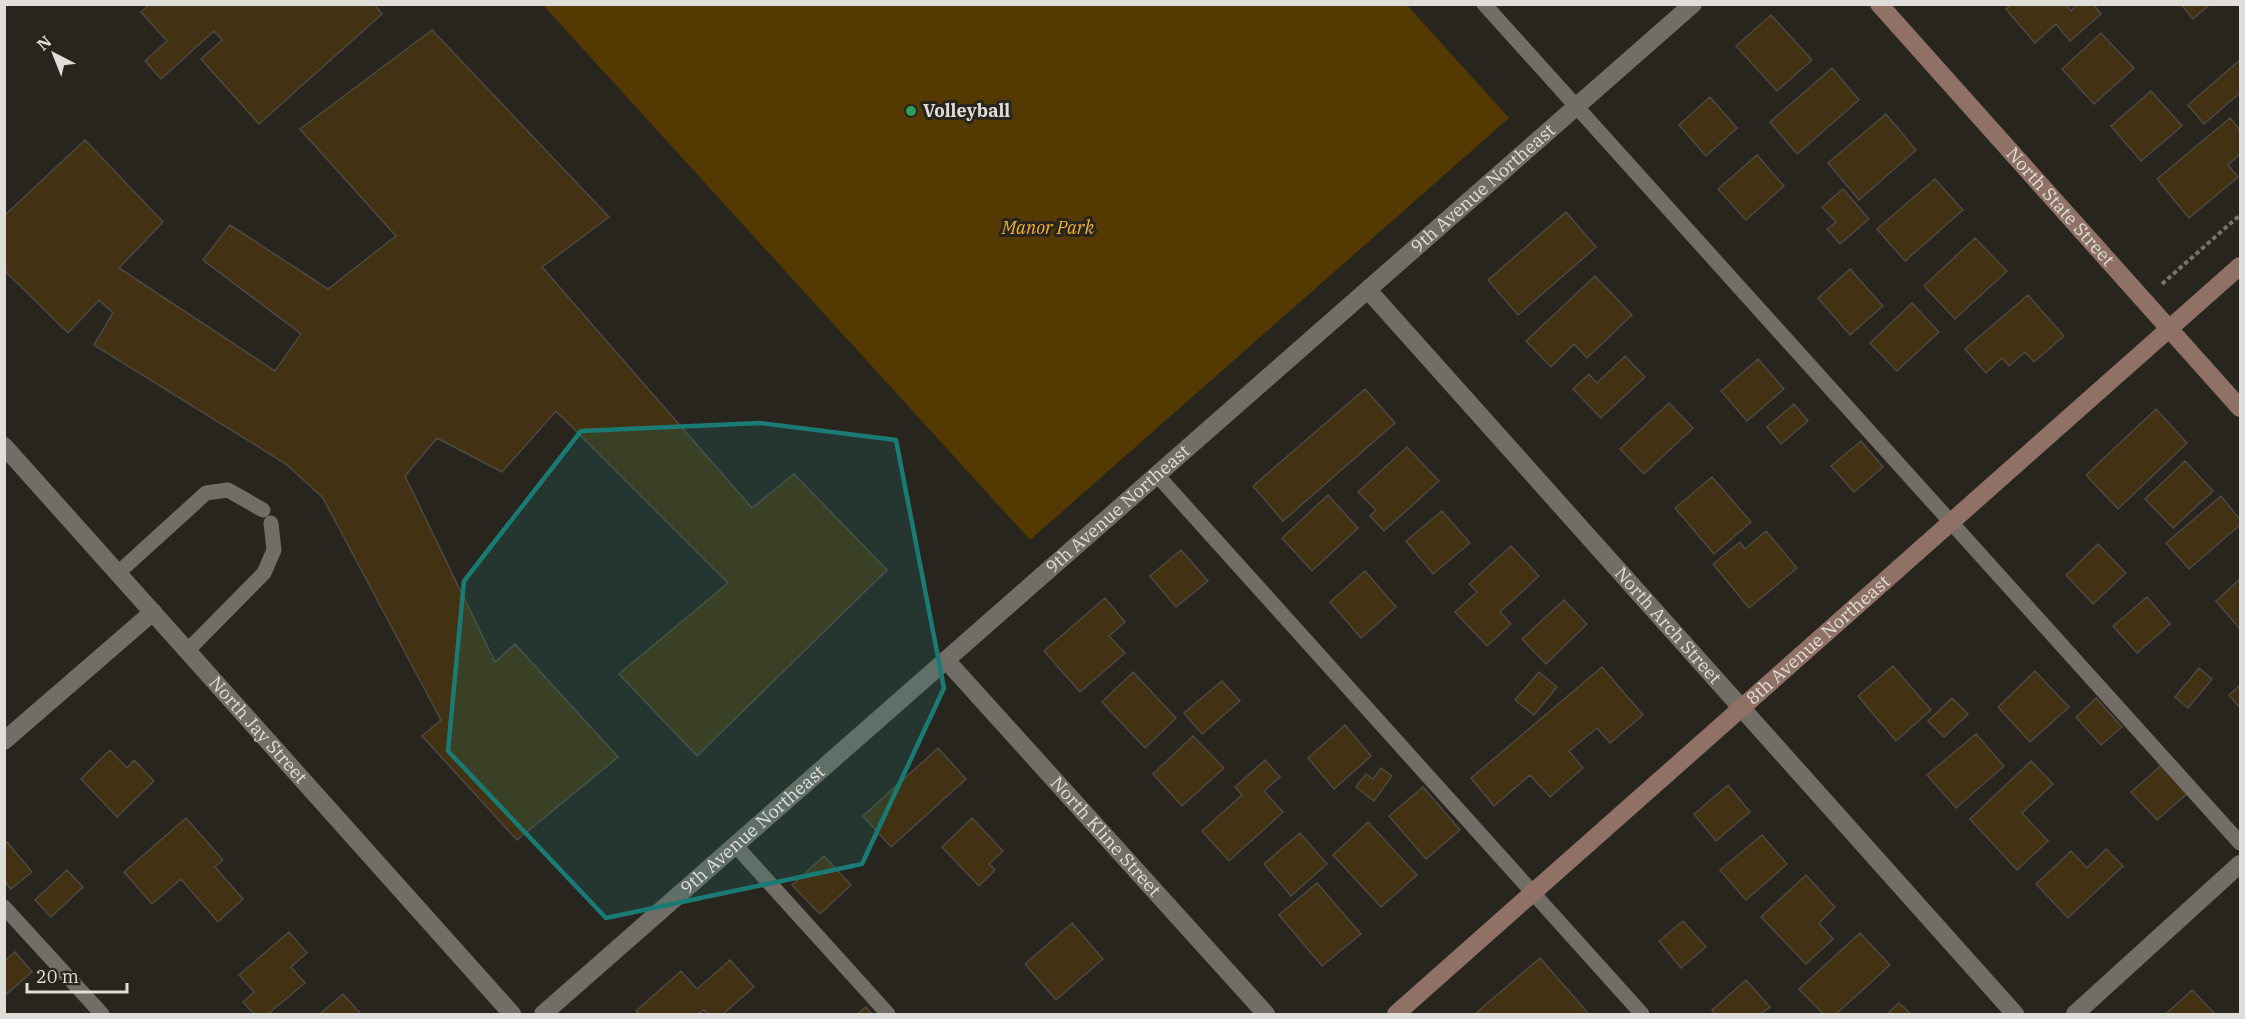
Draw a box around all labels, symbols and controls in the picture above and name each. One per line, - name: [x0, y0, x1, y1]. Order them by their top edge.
- north arrow: [24, 24, 84, 84]
- text: N: [33, 31, 55, 55]
- place label: Volleyball: [923, 99, 1010, 122]
- marker: Volleyball: [904, 104, 918, 118]
- street label: 9th Avenue Northeast: [1406, 119, 1560, 258]
- street label: North State Street: [2002, 142, 2120, 271]
- park label: Manor Park: [1001, 216, 1095, 239]
- street label: 9th Avenue Northeast: [1041, 439, 1194, 578]
- street label: North Arch Street: [1610, 562, 1727, 689]
- street label: 8th Avenue Northeast: [1741, 570, 1894, 709]
- street label: North Jay Street: [204, 671, 312, 788]
- street label: 9th Avenue Northeast: [675, 760, 829, 899]
- street label: North Kline Street: [1046, 771, 1166, 901]
- scale bar: [27, 956, 128, 994]
- text: 20 m: [36, 965, 79, 988]

